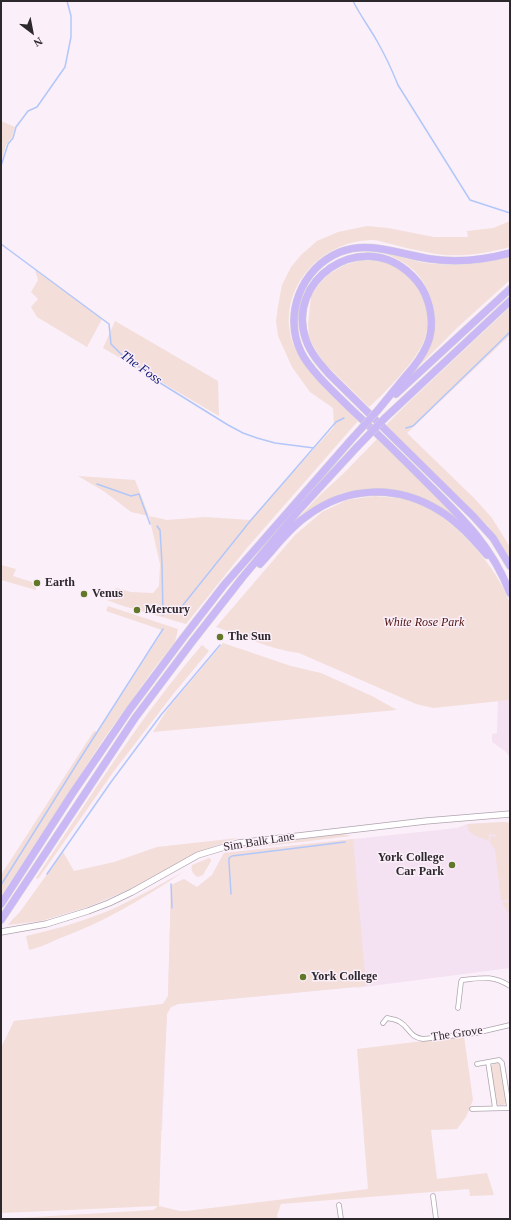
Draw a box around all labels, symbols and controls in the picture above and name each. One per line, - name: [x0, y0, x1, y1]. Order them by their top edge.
- north arrow: [12, 12, 52, 52]
- text: N: [32, 35, 45, 49]
- water label: The Foss: [117, 348, 165, 388]
- place label: Earth: [45, 576, 75, 590]
- marker: Earth: [32, 578, 42, 588]
- place label: Venus: [92, 587, 123, 601]
- marker: Venus: [79, 589, 89, 599]
- place label: Mercury: [145, 603, 190, 617]
- marker: Mercury: [132, 605, 142, 615]
- park label: White Rose Park: [384, 616, 464, 630]
- place label: The Sun: [228, 630, 271, 644]
- marker: The Sun: [215, 632, 225, 642]
- street label: Sim Balk Lane: [222, 829, 296, 855]
- place label: York College Car Park: [378, 851, 444, 879]
- marker: York College Car Park: [447, 860, 457, 870]
- place label: York College: [311, 970, 377, 984]
- marker: York College: [298, 972, 308, 982]
- street label: The Grove: [430, 1023, 484, 1045]

